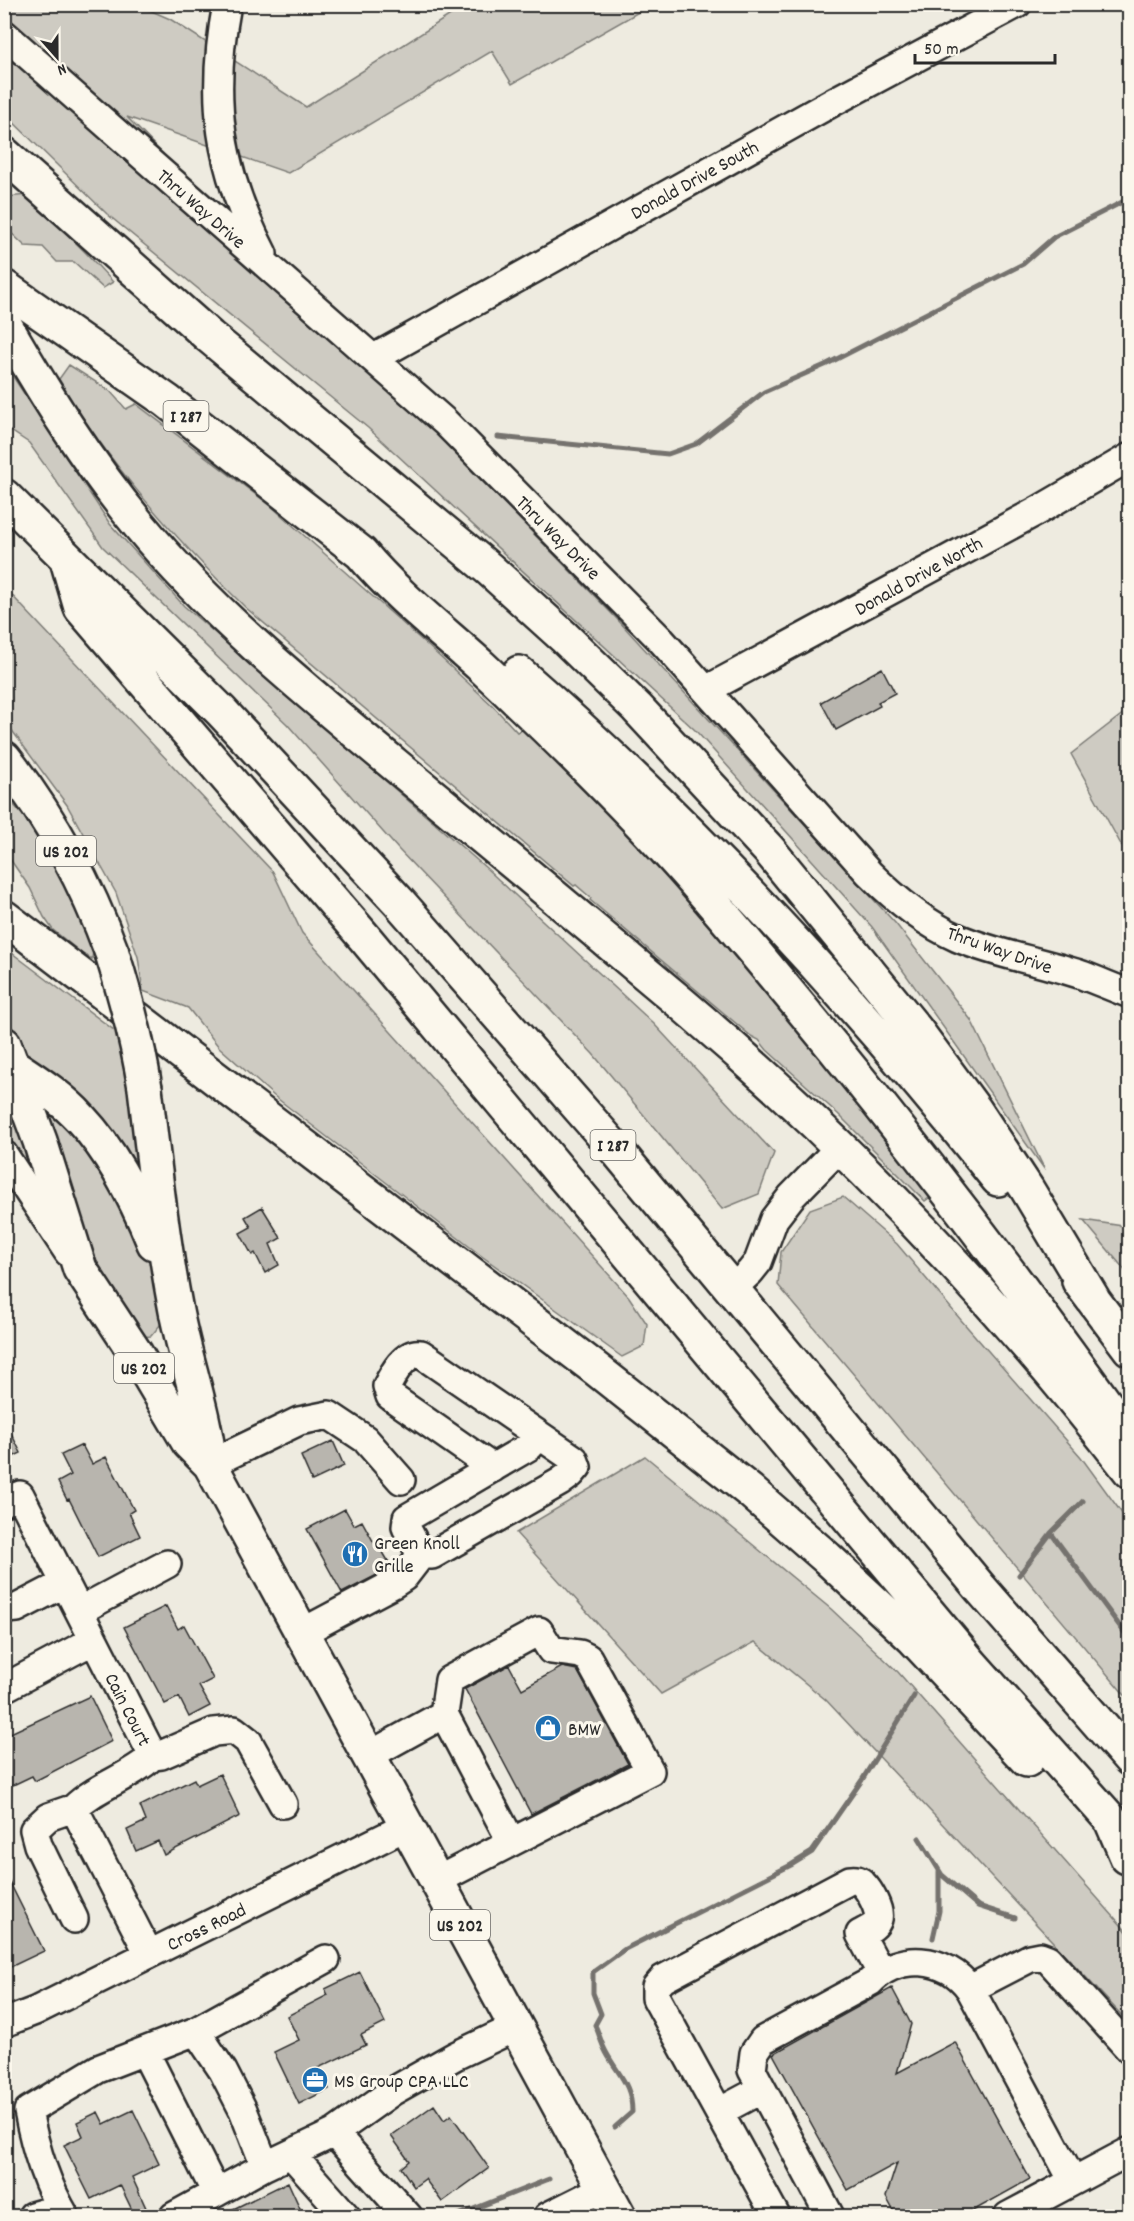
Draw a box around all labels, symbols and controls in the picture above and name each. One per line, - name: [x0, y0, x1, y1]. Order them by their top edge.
- north arrow: [27, 27, 87, 87]
- scale bar: [915, 27, 1054, 65]
- text: 50 m: [924, 38, 959, 63]
- text: N: [54, 57, 69, 81]
- street label: Donald Drive South: [626, 135, 765, 228]
- street label: Thru Way Drive: [149, 164, 251, 257]
- road number: I 287: [164, 401, 208, 431]
- street label: Thru Way Drive: [508, 490, 606, 588]
- street label: Donald Drive North: [850, 531, 989, 624]
- road number: US 202: [36, 836, 96, 866]
- street label: Thru Way Drive: [943, 921, 1056, 983]
- road number: I 287: [590, 1130, 636, 1160]
- road number: US 202: [114, 1353, 174, 1383]
- place label: Green Knoll Grille: [374, 1531, 460, 1582]
- restaurant icon: Green Knoll Grille: [340, 1539, 370, 1569]
- street label: Cain Court: [96, 1669, 157, 1752]
- shop icon: BMW: [533, 1713, 563, 1743]
- place label: BMW: [568, 1717, 601, 1745]
- street label: Cross Road: [163, 1897, 252, 1960]
- road number: US 202: [430, 1910, 490, 1940]
- office icon: MS Group CPA LLC: [300, 2065, 330, 2095]
- place label: MS Group CPA LLC: [334, 2069, 469, 2097]

